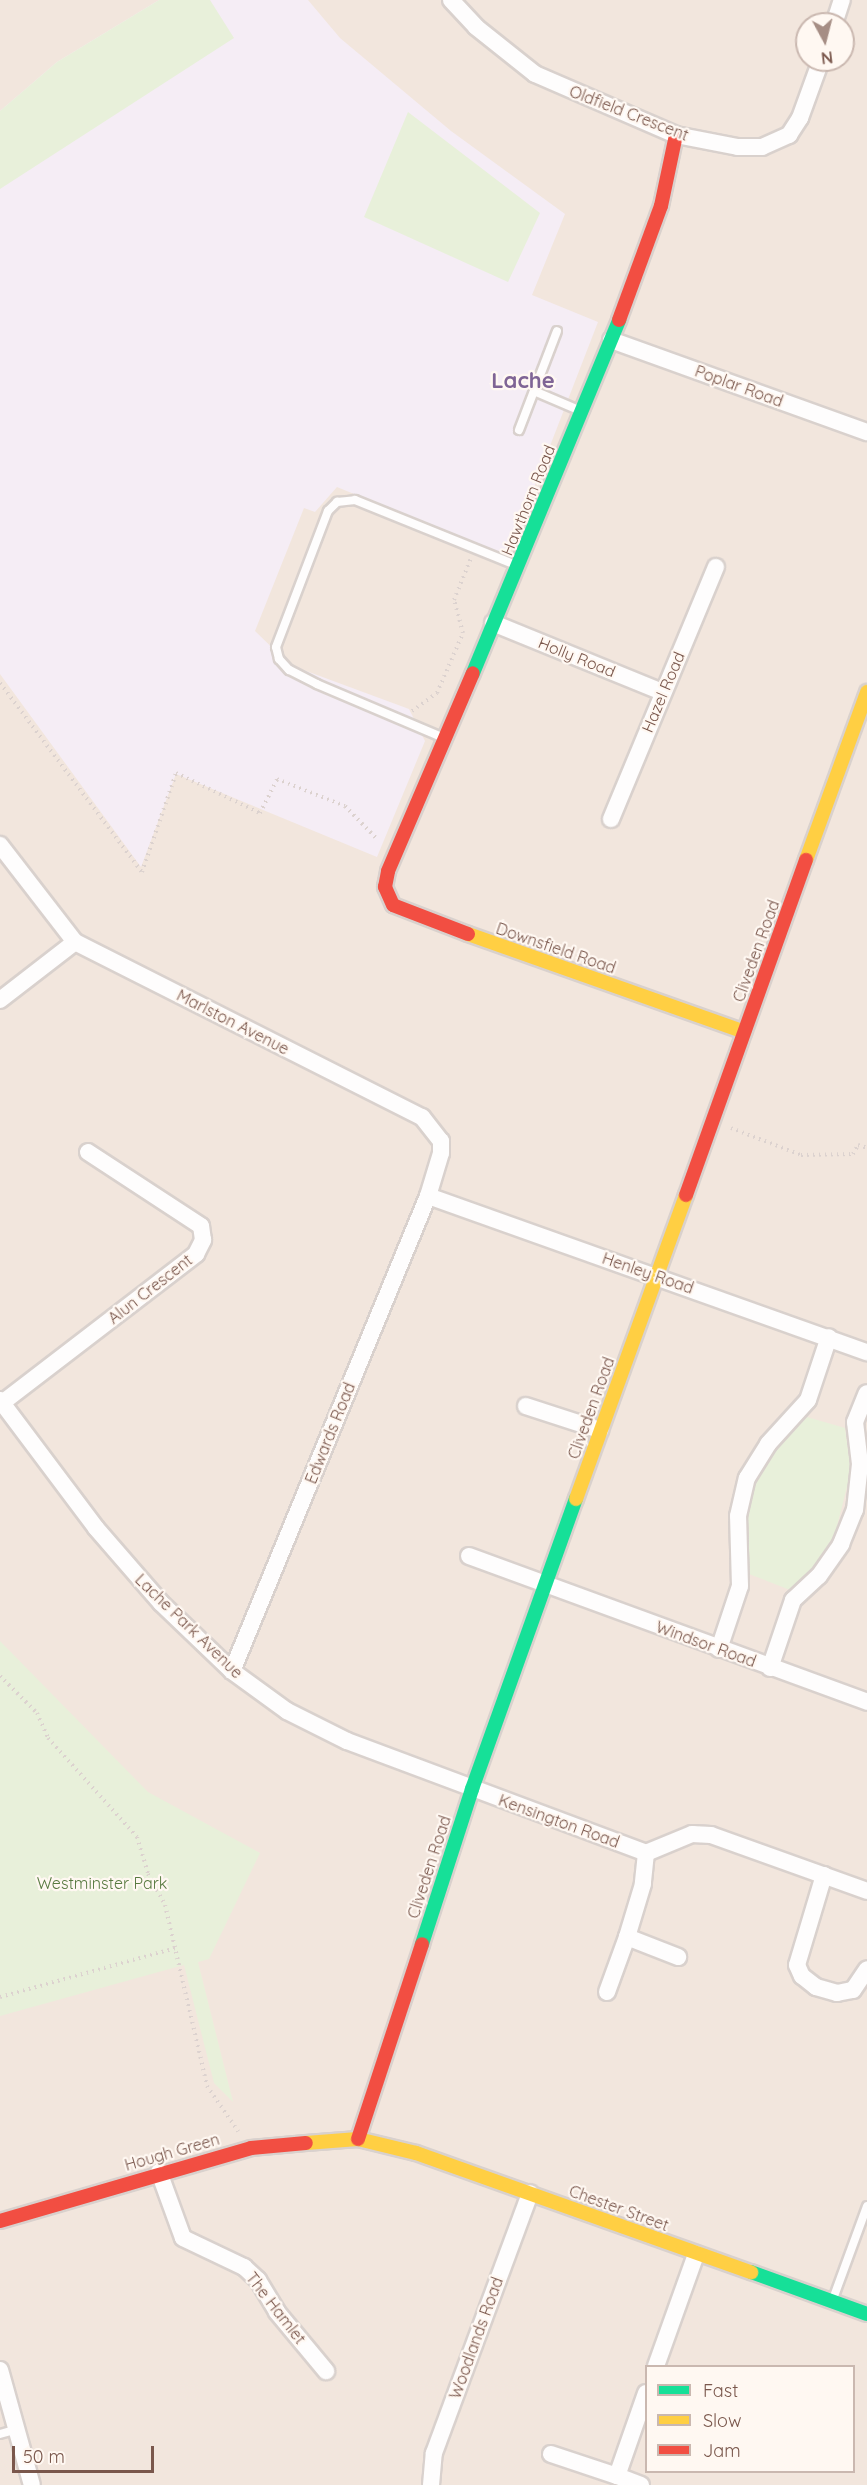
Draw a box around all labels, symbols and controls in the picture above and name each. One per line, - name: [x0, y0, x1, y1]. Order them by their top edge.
- north arrow: [795, 12, 855, 72]
- text: N: [820, 47, 834, 69]
- street label: Oldfield Crescent: [567, 81, 691, 145]
- street label: Poplar Road: [692, 361, 786, 411]
- district label: Lache: [491, 368, 555, 394]
- street label: Hawthorn Road: [497, 442, 559, 558]
- street label: Holly Road: [536, 633, 618, 681]
- street label: Hazel Road: [637, 649, 689, 735]
- street label: Cliveden Road: [729, 897, 783, 1005]
- street label: Downsfield Road: [494, 918, 618, 978]
- street label: Marlston Avenue: [174, 985, 292, 1059]
- street label: Henley Road: [600, 1248, 696, 1298]
- street label: Alun Crescent: [104, 1250, 196, 1328]
- street label: Cliveden Road: [564, 1354, 618, 1462]
- street label: Edwards Road: [301, 1380, 359, 1486]
- street label: Lache Park Avenue: [131, 1570, 247, 1682]
- street label: Windsor Road: [653, 1617, 759, 1671]
- street label: Kensington Road: [496, 1790, 622, 1852]
- street label: Cliveden Road: [403, 1813, 455, 1921]
- park label: Westminster Park: [37, 1873, 167, 1893]
- street label: Hough Green: [122, 2129, 222, 2175]
- street label: Chester Street: [567, 2181, 671, 2235]
- street label: The Hamlet: [242, 2268, 310, 2348]
- street label: Woodlands Road: [445, 2275, 507, 2401]
- legend: [645, 2365, 855, 2473]
- text: Fast: [703, 2379, 738, 2402]
- text: Slow: [703, 2409, 741, 2432]
- scale bar: [15, 2434, 158, 2472]
- text: Jam: [703, 2439, 741, 2462]
- text: 50 m: [23, 2445, 65, 2468]

